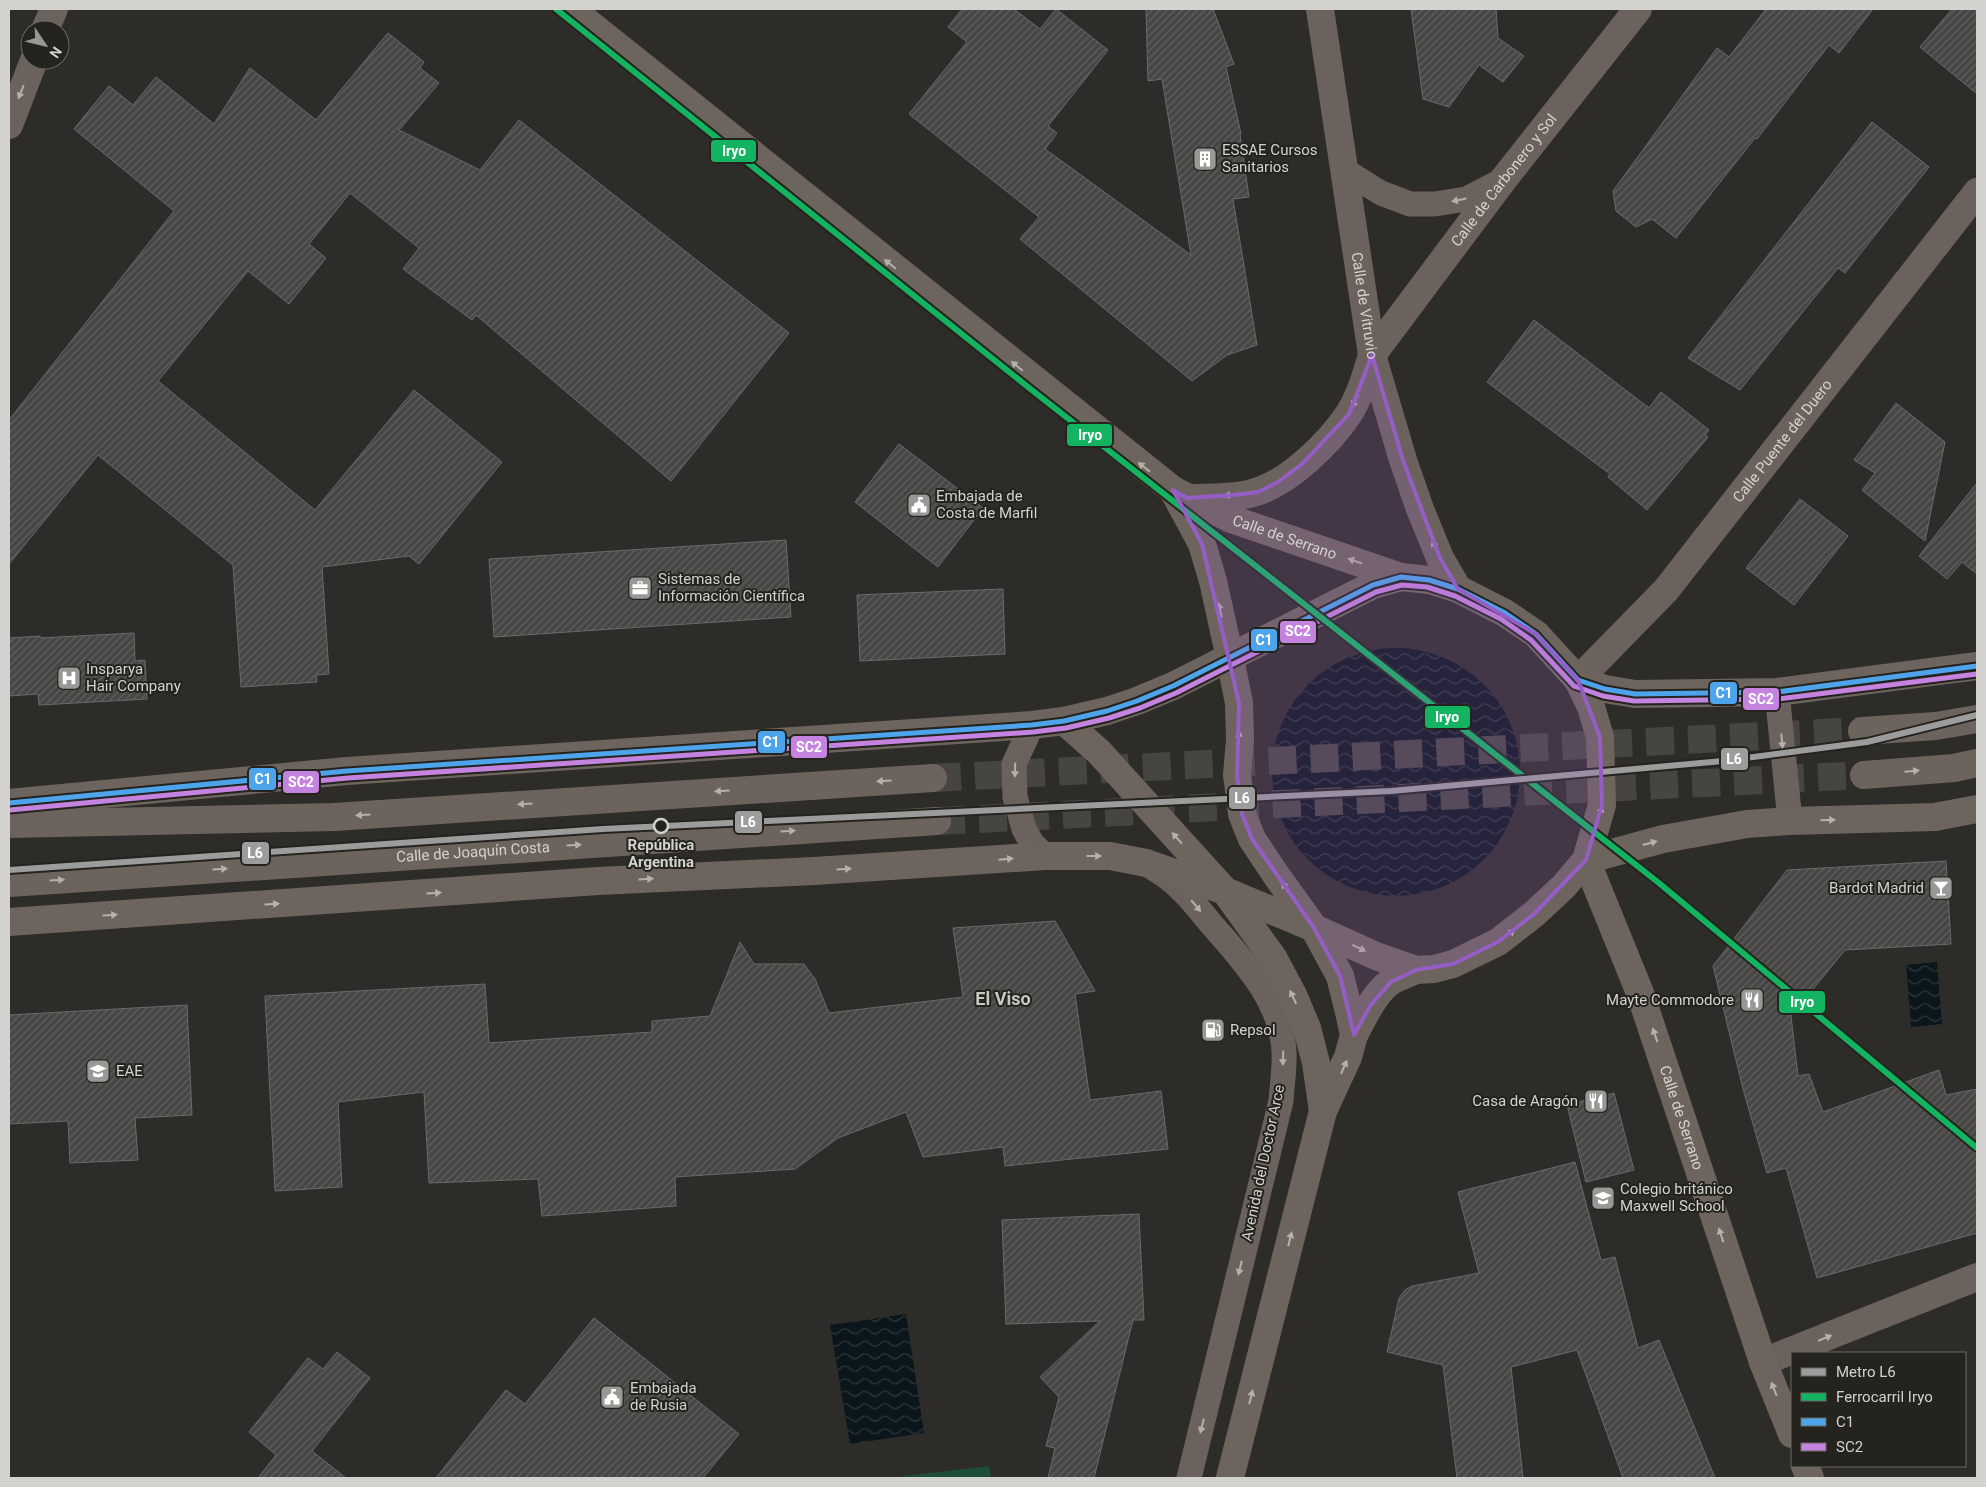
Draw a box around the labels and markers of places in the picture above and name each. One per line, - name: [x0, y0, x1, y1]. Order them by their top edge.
- place label: ESSAE Cursos Sanitarios: [1222, 141, 1318, 176]
- building icon: ESSAE Cursos Sanitarios: [1192, 146, 1218, 172]
- place label: Embajada de Costa de Marfil: [936, 487, 1037, 522]
- public building icon: Embajada de Costa de Marfil: [906, 492, 932, 518]
- place label: Sistemas de Información Científica: [658, 570, 805, 605]
- office icon: Sistemas de Información Científica: [627, 575, 653, 601]
- place label: Insparya Hair Company: [86, 660, 181, 695]
- hospital icon: Insparya Hair Company: [56, 665, 82, 691]
- marker: República Argentina: [653, 818, 669, 834]
- place label: República Argentina: [628, 836, 694, 871]
- bar icon: Bardot Madrid: [1928, 875, 1954, 901]
- place label: Bardot Madrid: [1829, 879, 1924, 897]
- restaurant icon: Mayte Commodore: [1739, 987, 1765, 1013]
- place label: Mayte Commodore: [1606, 991, 1734, 1009]
- fuel station icon: Repsol: [1200, 1017, 1226, 1043]
- place label: Repsol: [1230, 1021, 1276, 1039]
- school or university icon: EAE: [85, 1058, 111, 1084]
- place label: EAE: [116, 1062, 143, 1080]
- restaurant icon: Casa de Aragón: [1583, 1088, 1609, 1114]
- place label: Casa de Aragón: [1472, 1092, 1578, 1110]
- place label: Colegio británico Maxwell School: [1620, 1180, 1733, 1215]
- school or university icon: Colegio británico Maxwell School: [1590, 1185, 1616, 1211]
- place label: Embajada de Rusia: [630, 1379, 697, 1414]
- public building icon: Embajada de Rusia: [599, 1384, 625, 1410]

